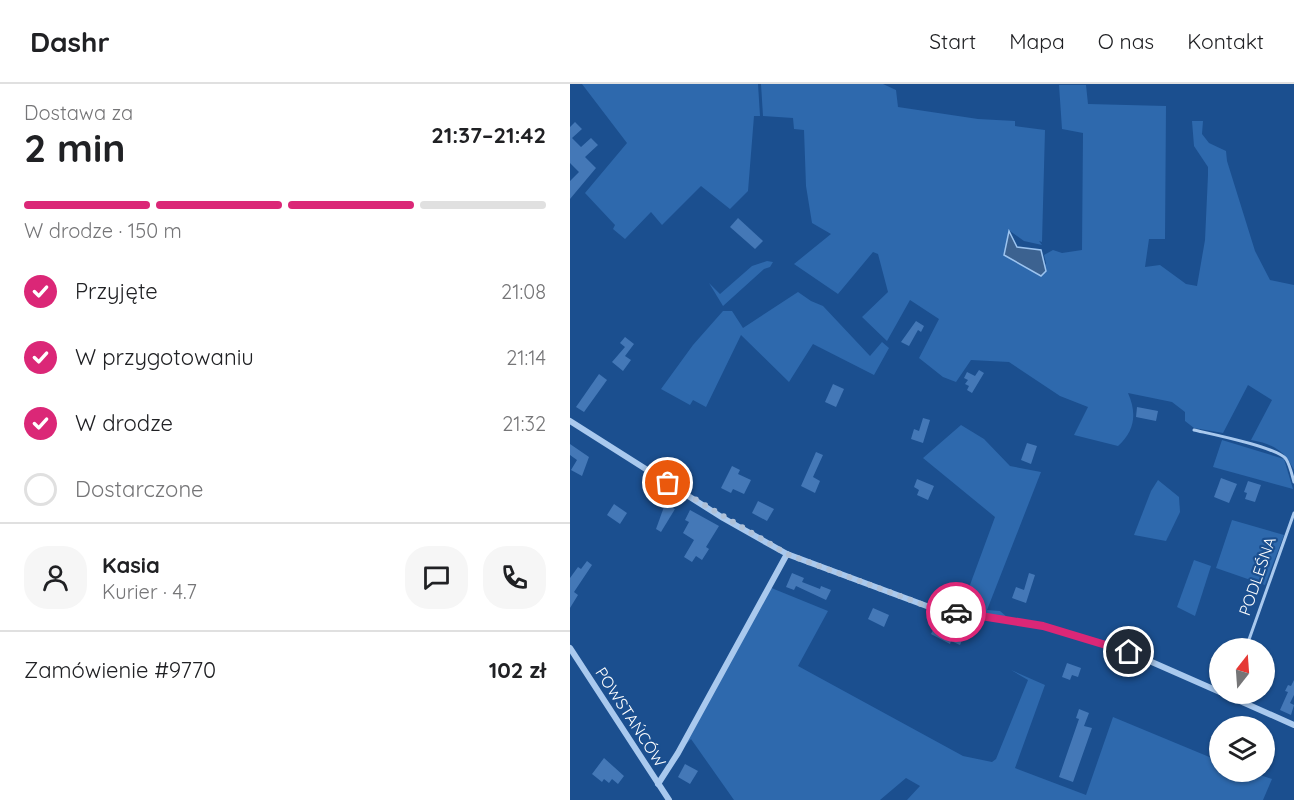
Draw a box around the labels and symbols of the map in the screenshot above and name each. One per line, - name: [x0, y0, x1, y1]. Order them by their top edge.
- pin: [642, 457, 693, 508]
- street label: PODLEŚNA: [1234, 534, 1280, 618]
- courier: [926, 582, 986, 642]
- pin: [1103, 626, 1154, 677]
- north arrow: [1209, 638, 1275, 704]
- street label: POWSTAŃCÓW: [591, 663, 671, 771]

